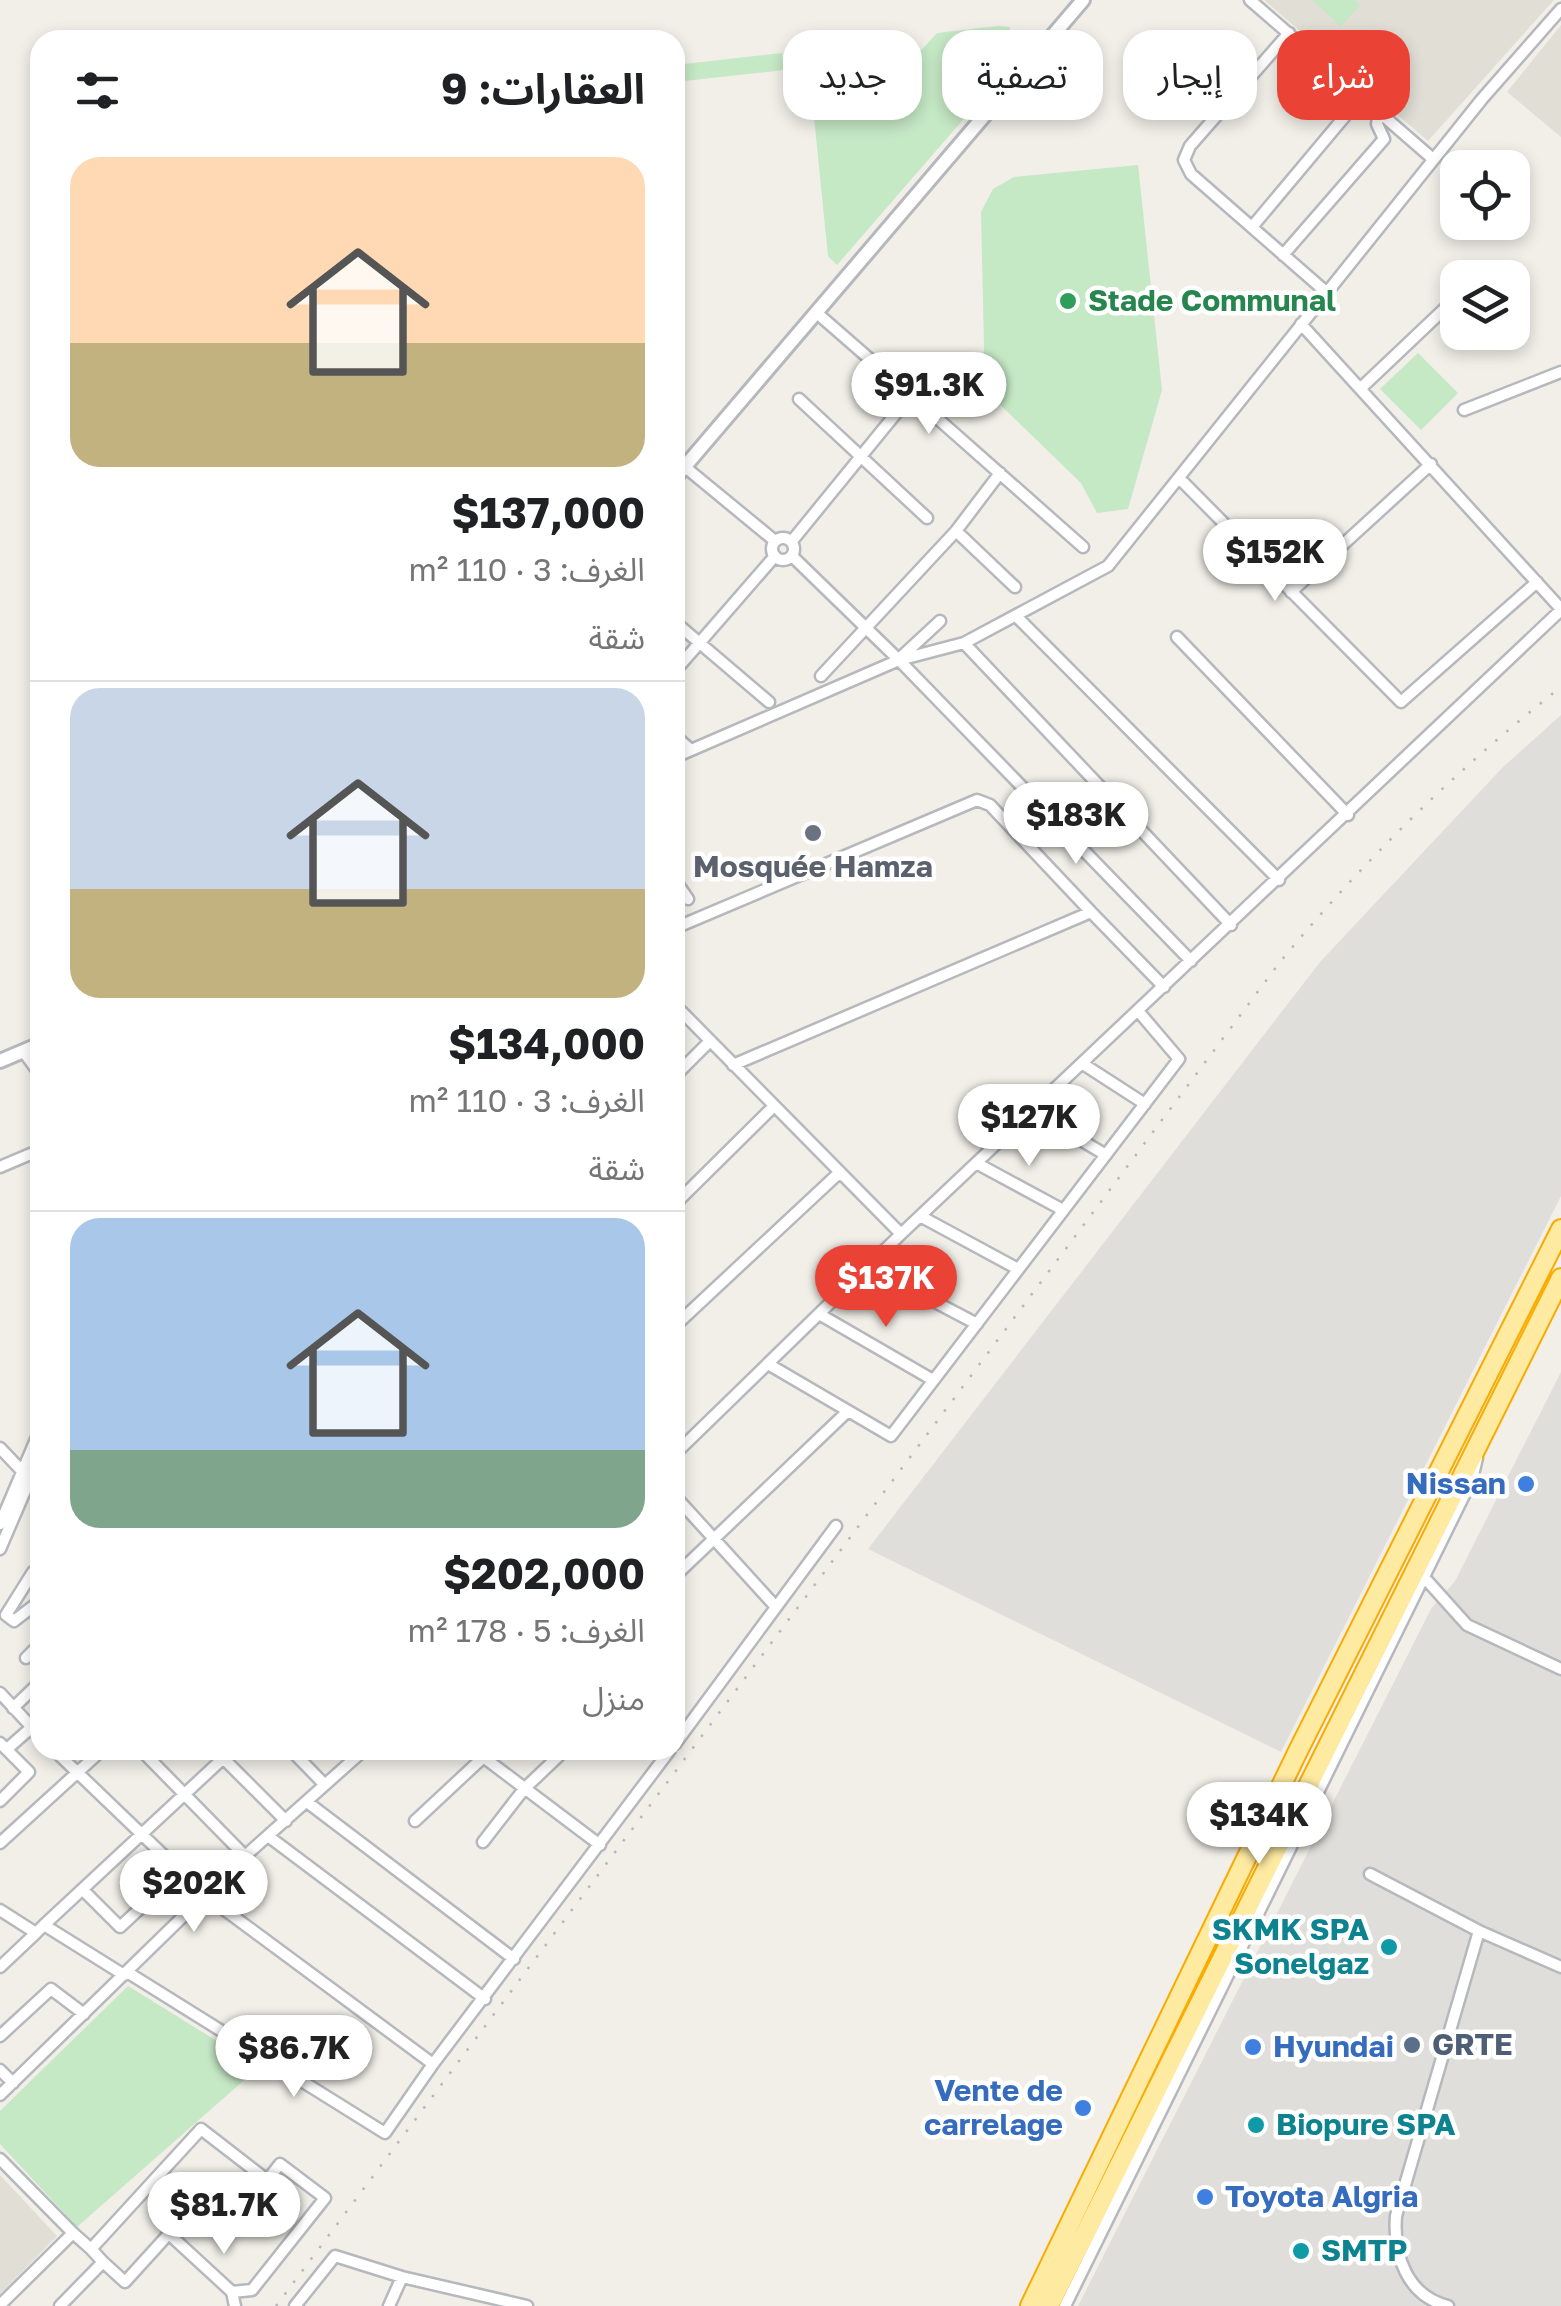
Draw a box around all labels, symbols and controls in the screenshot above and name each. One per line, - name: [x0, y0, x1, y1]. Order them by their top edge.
- chip: جديد: [783, 30, 922, 120]
- chip: تصفية: [942, 30, 1103, 120]
- chip: إيجار: [1123, 30, 1257, 120]
- chip: شراء: [1277, 30, 1410, 120]
- icon: filters: [70, 63, 125, 118]
- text: العقارات: 9: [441, 63, 645, 113]
- map controls: [1440, 150, 1530, 350]
- button: locate: [1440, 150, 1530, 240]
- icon: home: [268, 222, 448, 402]
- button: layers: [1440, 260, 1530, 350]
- place label: Stade Communal: [1088, 282, 1336, 318]
- marker: Stade Communal: [1057, 290, 1079, 312]
- pin: $91.3K: [848, 352, 1010, 437]
- text: $91.3K: [873, 365, 985, 403]
- text: $137,000: [451, 487, 645, 537]
- pin: $152K: [1205, 519, 1345, 604]
- text: $152K: [1225, 532, 1325, 570]
- text: الغرف: 3 · 110 m²: [409, 550, 645, 588]
- text: شقة: [589, 618, 645, 656]
- icon: home: [268, 753, 448, 933]
- pin: $183K: [1006, 782, 1146, 867]
- text: $183K: [1025, 795, 1127, 833]
- marker: Mosquée Hamza: [802, 822, 824, 844]
- place label: Mosquée Hamza: [693, 848, 933, 884]
- text: $134,000: [448, 1018, 645, 1068]
- text: الغرف: 3 · 110 m²: [409, 1081, 645, 1119]
- pin: $127K: [959, 1084, 1099, 1169]
- text: $127K: [980, 1097, 1078, 1135]
- text: شقة: [589, 1149, 645, 1187]
- pin: $137K: [816, 1245, 956, 1330]
- text: $137K: [837, 1258, 935, 1296]
- icon: home: [268, 1283, 448, 1463]
- place label: Nissan: [1406, 1465, 1506, 1501]
- marker: Nissan: [1515, 1473, 1537, 1495]
- text: $202,000: [443, 1548, 645, 1598]
- text: الغرف: 5 · 178 m²: [408, 1611, 645, 1649]
- text: منزل: [582, 1679, 645, 1717]
- pin: $134K: [1189, 1782, 1329, 1867]
- text: $134K: [1209, 1795, 1309, 1833]
- pin: $202K: [124, 1850, 264, 1935]
- text: $202K: [142, 1863, 246, 1901]
- place label: SKMK SPA Sonelgaz: [1212, 1911, 1369, 1981]
- marker: SKMK SPA Sonelgaz: [1378, 1936, 1400, 1958]
- pin: $86.7K: [213, 2015, 375, 2100]
- place label: GRTE: [1432, 2026, 1513, 2062]
- text: $86.7K: [237, 2028, 351, 2066]
- place label: Hyundai: [1273, 2028, 1394, 2064]
- marker: GRTE: [1401, 2034, 1423, 2056]
- marker: Hyundai: [1242, 2036, 1264, 2058]
- place label: Vente de carrelage: [924, 2072, 1063, 2142]
- marker: Vente de carrelage: [1072, 2097, 1094, 2119]
- place label: Biopure SPA: [1276, 2106, 1456, 2142]
- marker: Biopure SPA: [1245, 2114, 1267, 2136]
- pin: $81.7K: [143, 2172, 305, 2257]
- place label: Toyota Algria: [1225, 2178, 1418, 2214]
- text: $81.7K: [169, 2185, 279, 2223]
- marker: Toyota Algria: [1194, 2186, 1216, 2208]
- place label: SMTP: [1321, 2232, 1407, 2268]
- marker: SMTP: [1290, 2240, 1312, 2262]

